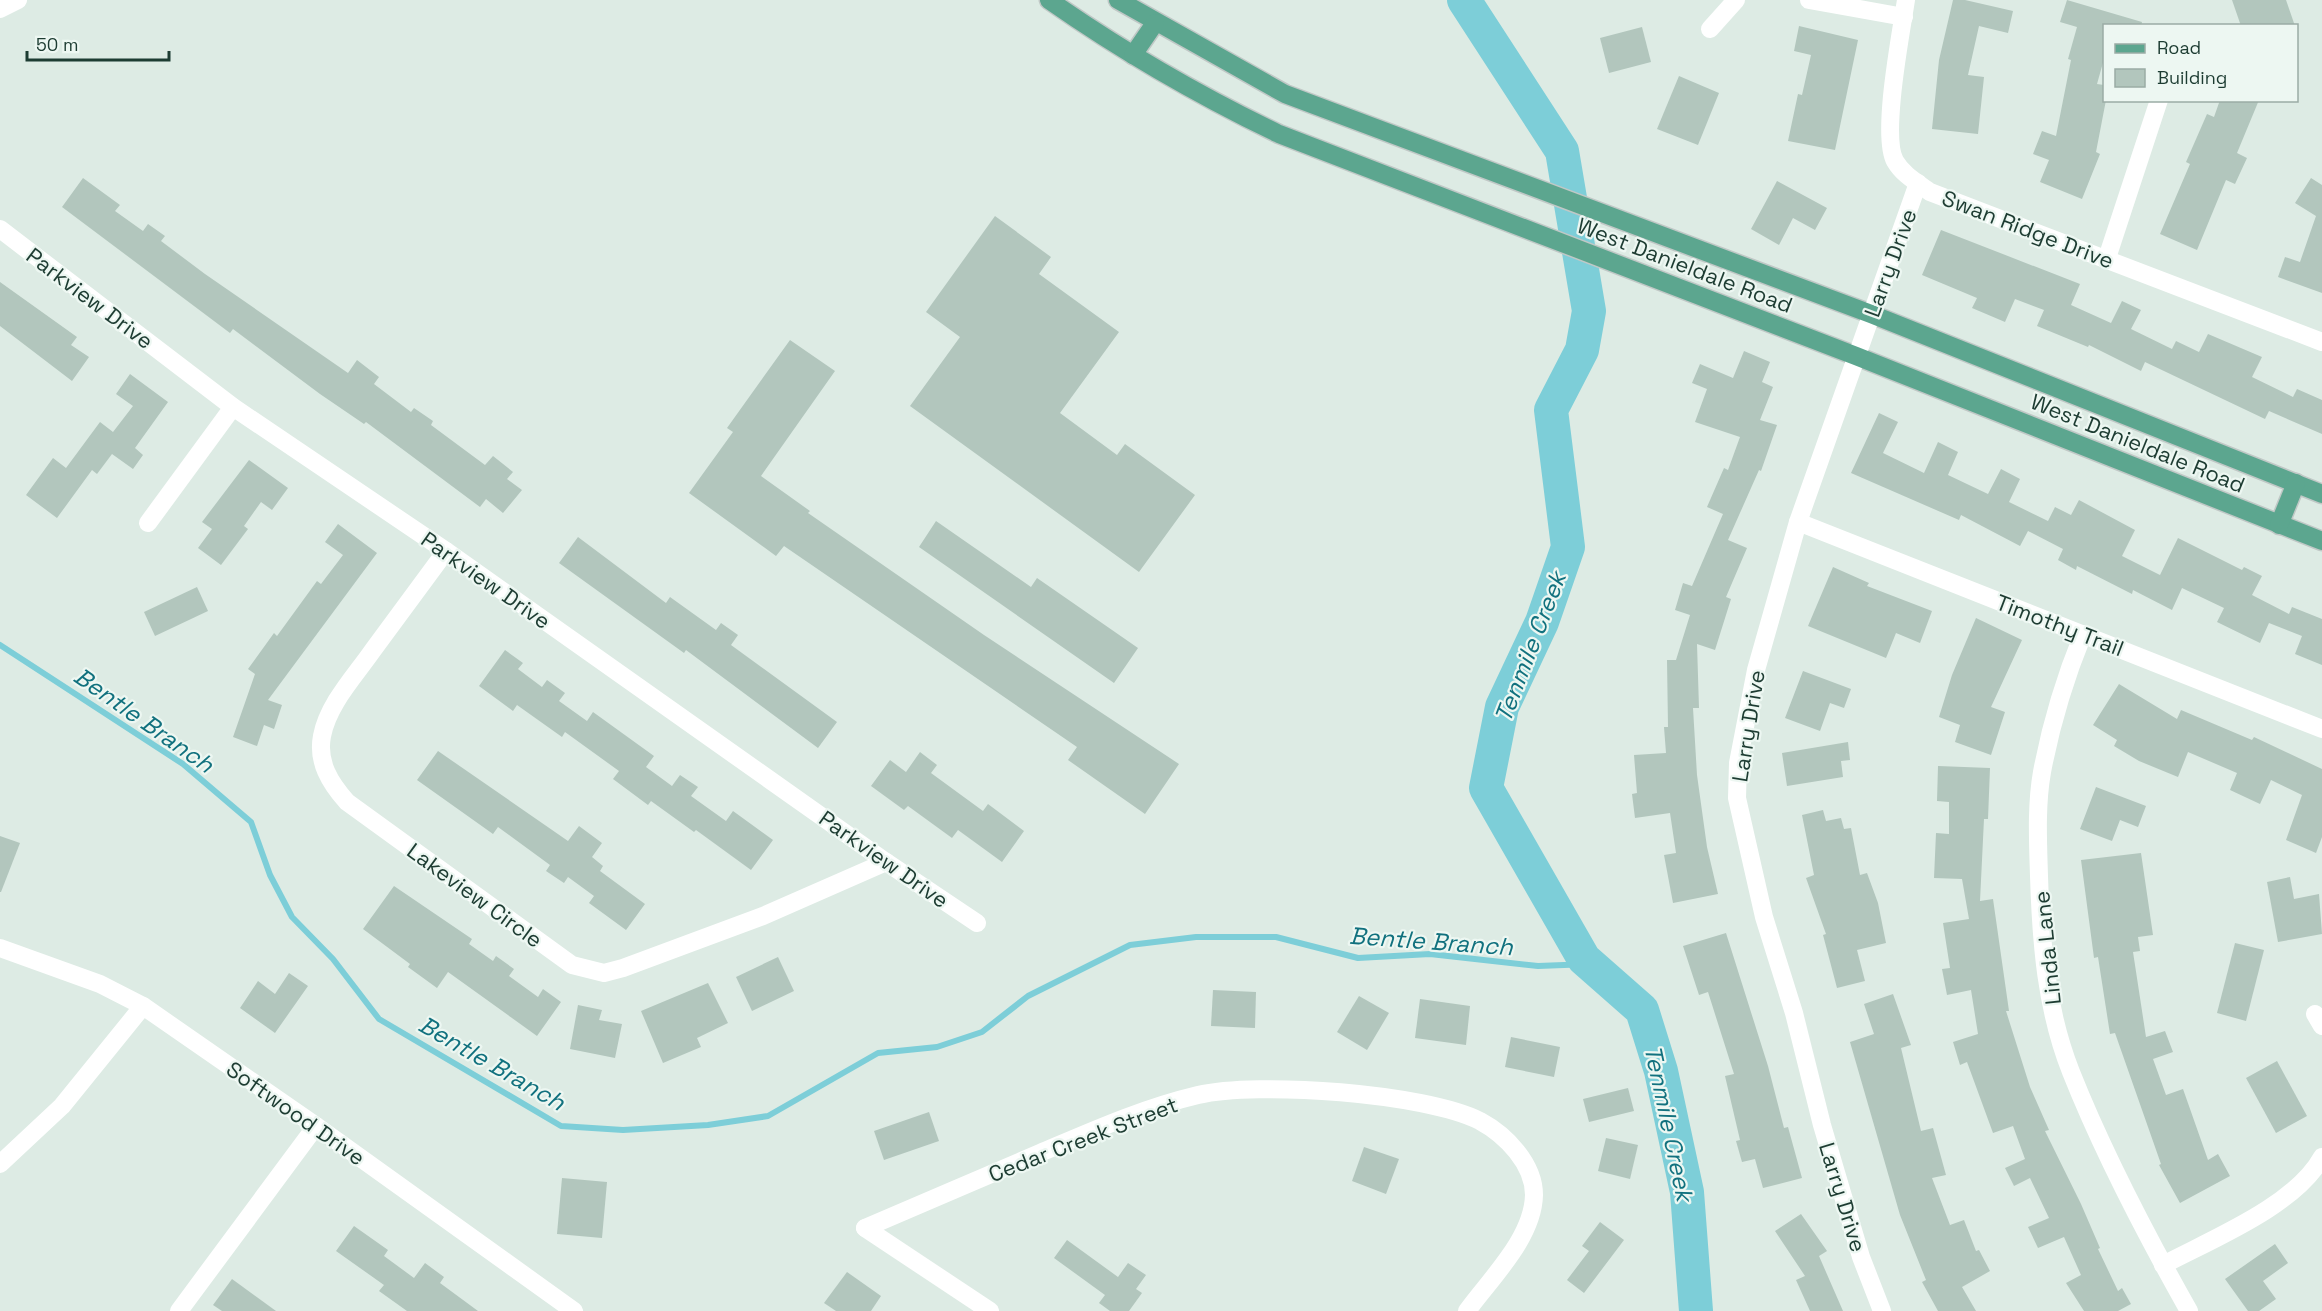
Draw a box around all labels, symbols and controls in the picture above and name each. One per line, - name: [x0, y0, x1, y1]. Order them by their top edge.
- scale bar: [27, 24, 170, 62]
- legend: [2103, 24, 2298, 102]
- text: 50 m: [36, 33, 78, 56]
- text: Road: [2157, 36, 2201, 59]
- text: Building: [2157, 66, 2227, 89]
- street label: Swan Ridge Drive: [1938, 183, 2118, 275]
- street label: Larry Drive: [1858, 205, 1922, 321]
- street label: West Danieldale Road: [1573, 211, 1797, 319]
- street label: Parkview Drive: [21, 241, 159, 355]
- street label: West Danieldale Road: [2027, 387, 2249, 499]
- street label: Parkview Drive: [416, 525, 556, 635]
- water label: Tenmile Creek: [1487, 564, 1574, 727]
- street label: Timothy Trail: [1992, 588, 2128, 662]
- water label: Bentle Branch: [68, 660, 221, 780]
- street label: Larry Drive: [1725, 668, 1771, 784]
- street label: Parkview Drive: [814, 804, 954, 914]
- street label: Lakeview Circle: [402, 836, 548, 954]
- street label: Linda Lane: [2027, 890, 2067, 1006]
- water label: Bentle Branch: [1348, 920, 1515, 962]
- water label: Bentle Branch: [413, 1009, 572, 1118]
- water label: Tenmile Creek: [1637, 1042, 1701, 1207]
- street label: Softwood Drive: [221, 1055, 371, 1171]
- street label: Cedar Creek Street: [984, 1090, 1182, 1188]
- street label: Larry Drive: [1813, 1139, 1873, 1255]

